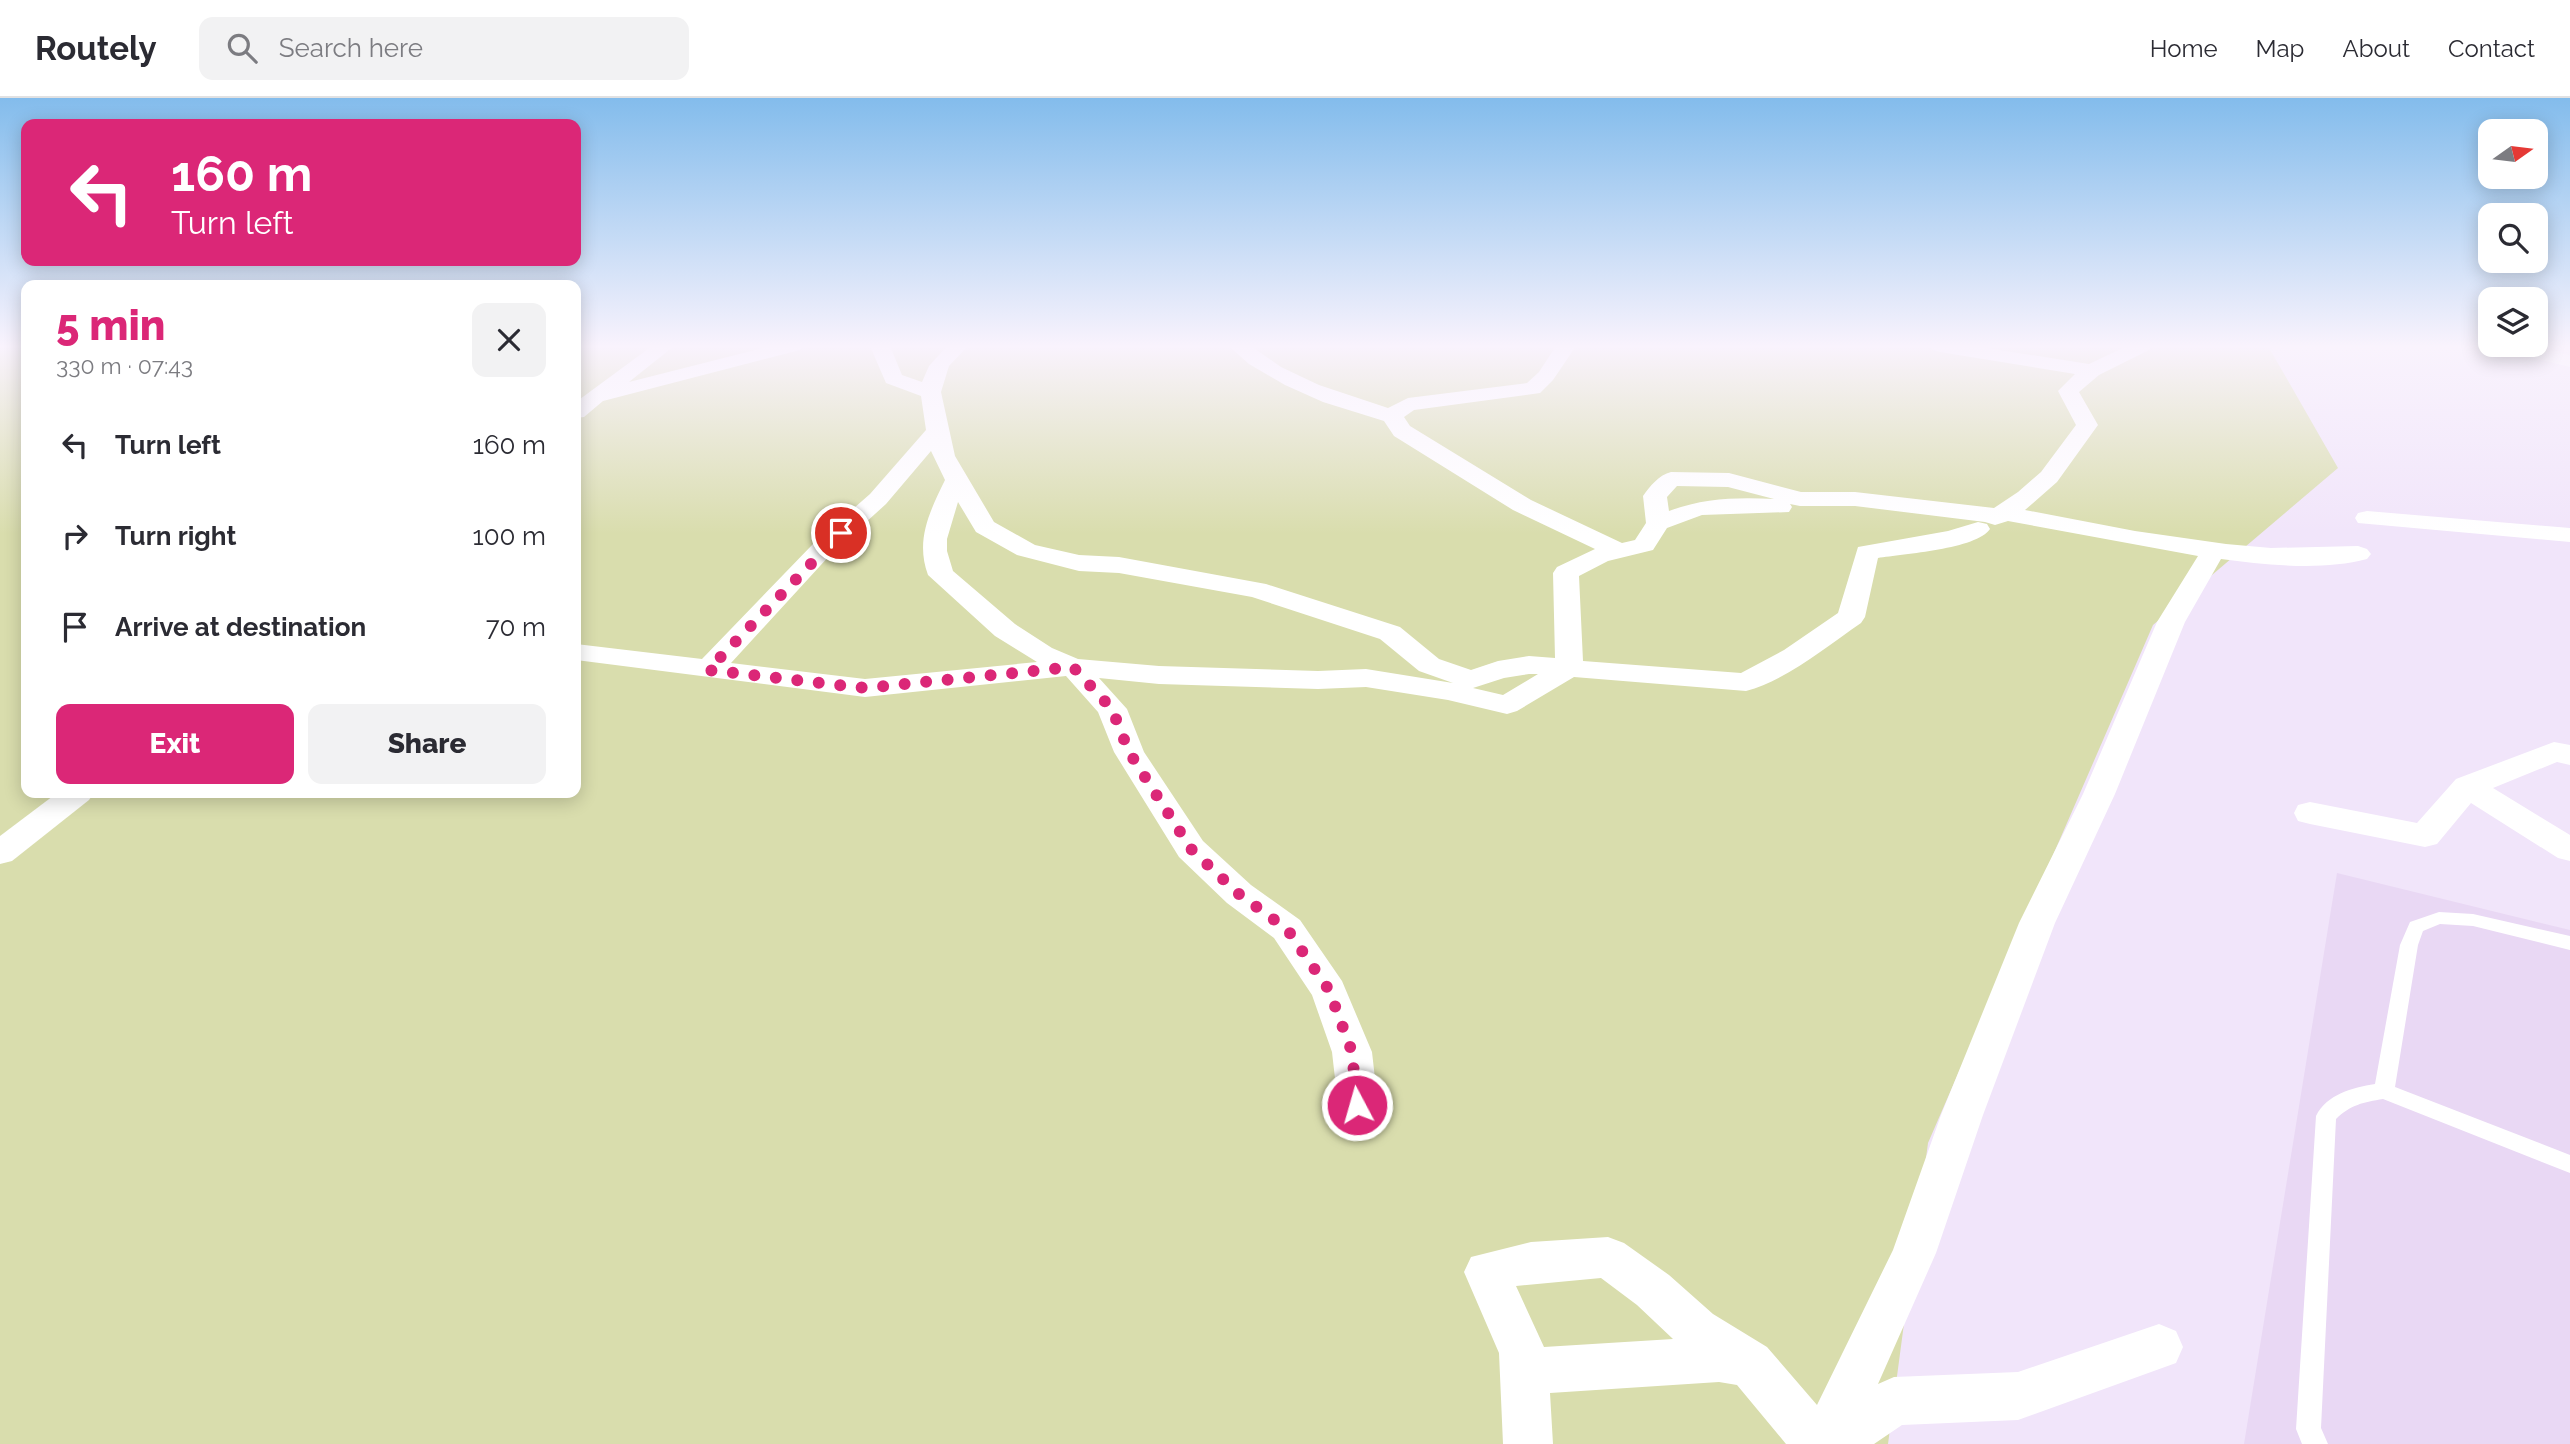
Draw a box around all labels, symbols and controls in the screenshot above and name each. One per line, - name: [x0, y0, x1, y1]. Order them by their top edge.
- search box: [199, 17, 689, 80]
- text: Routely: [35, 29, 157, 68]
- icon: search: [223, 29, 261, 67]
- text: Search here: [279, 33, 423, 63]
- text: Home: [2150, 34, 2218, 63]
- text: Map: [2256, 34, 2304, 63]
- text: About: [2342, 34, 2410, 63]
- text: Contact: [2448, 34, 2535, 63]
- north arrow: [2478, 119, 2548, 189]
- map controls: [2478, 119, 2548, 357]
- text: 160 m: [171, 145, 312, 202]
- icon: left: [56, 147, 147, 238]
- button: search: [2478, 203, 2548, 273]
- text: Turn left: [171, 204, 293, 241]
- button: layers: [2478, 287, 2548, 357]
- text: 5 min: [56, 301, 166, 350]
- button: close: [472, 303, 546, 377]
- text: 330 m · 07:43: [56, 352, 193, 379]
- icon: left: [56, 426, 94, 464]
- text: Turn left: [115, 430, 221, 460]
- text: 160 m: [473, 430, 546, 460]
- pin: [811, 503, 871, 563]
- icon: arrive: [822, 514, 860, 552]
- icon: right: [56, 517, 94, 555]
- text: Turn right: [115, 521, 236, 551]
- text: 100 m: [473, 521, 546, 551]
- icon: arrive: [56, 608, 94, 646]
- text: Arrive at destination: [115, 612, 366, 642]
- text: 70 m: [486, 612, 546, 642]
- button: Exit: [56, 704, 294, 784]
- button: Share: [308, 704, 546, 784]
- position arrow: [1320, 1068, 1394, 1142]

